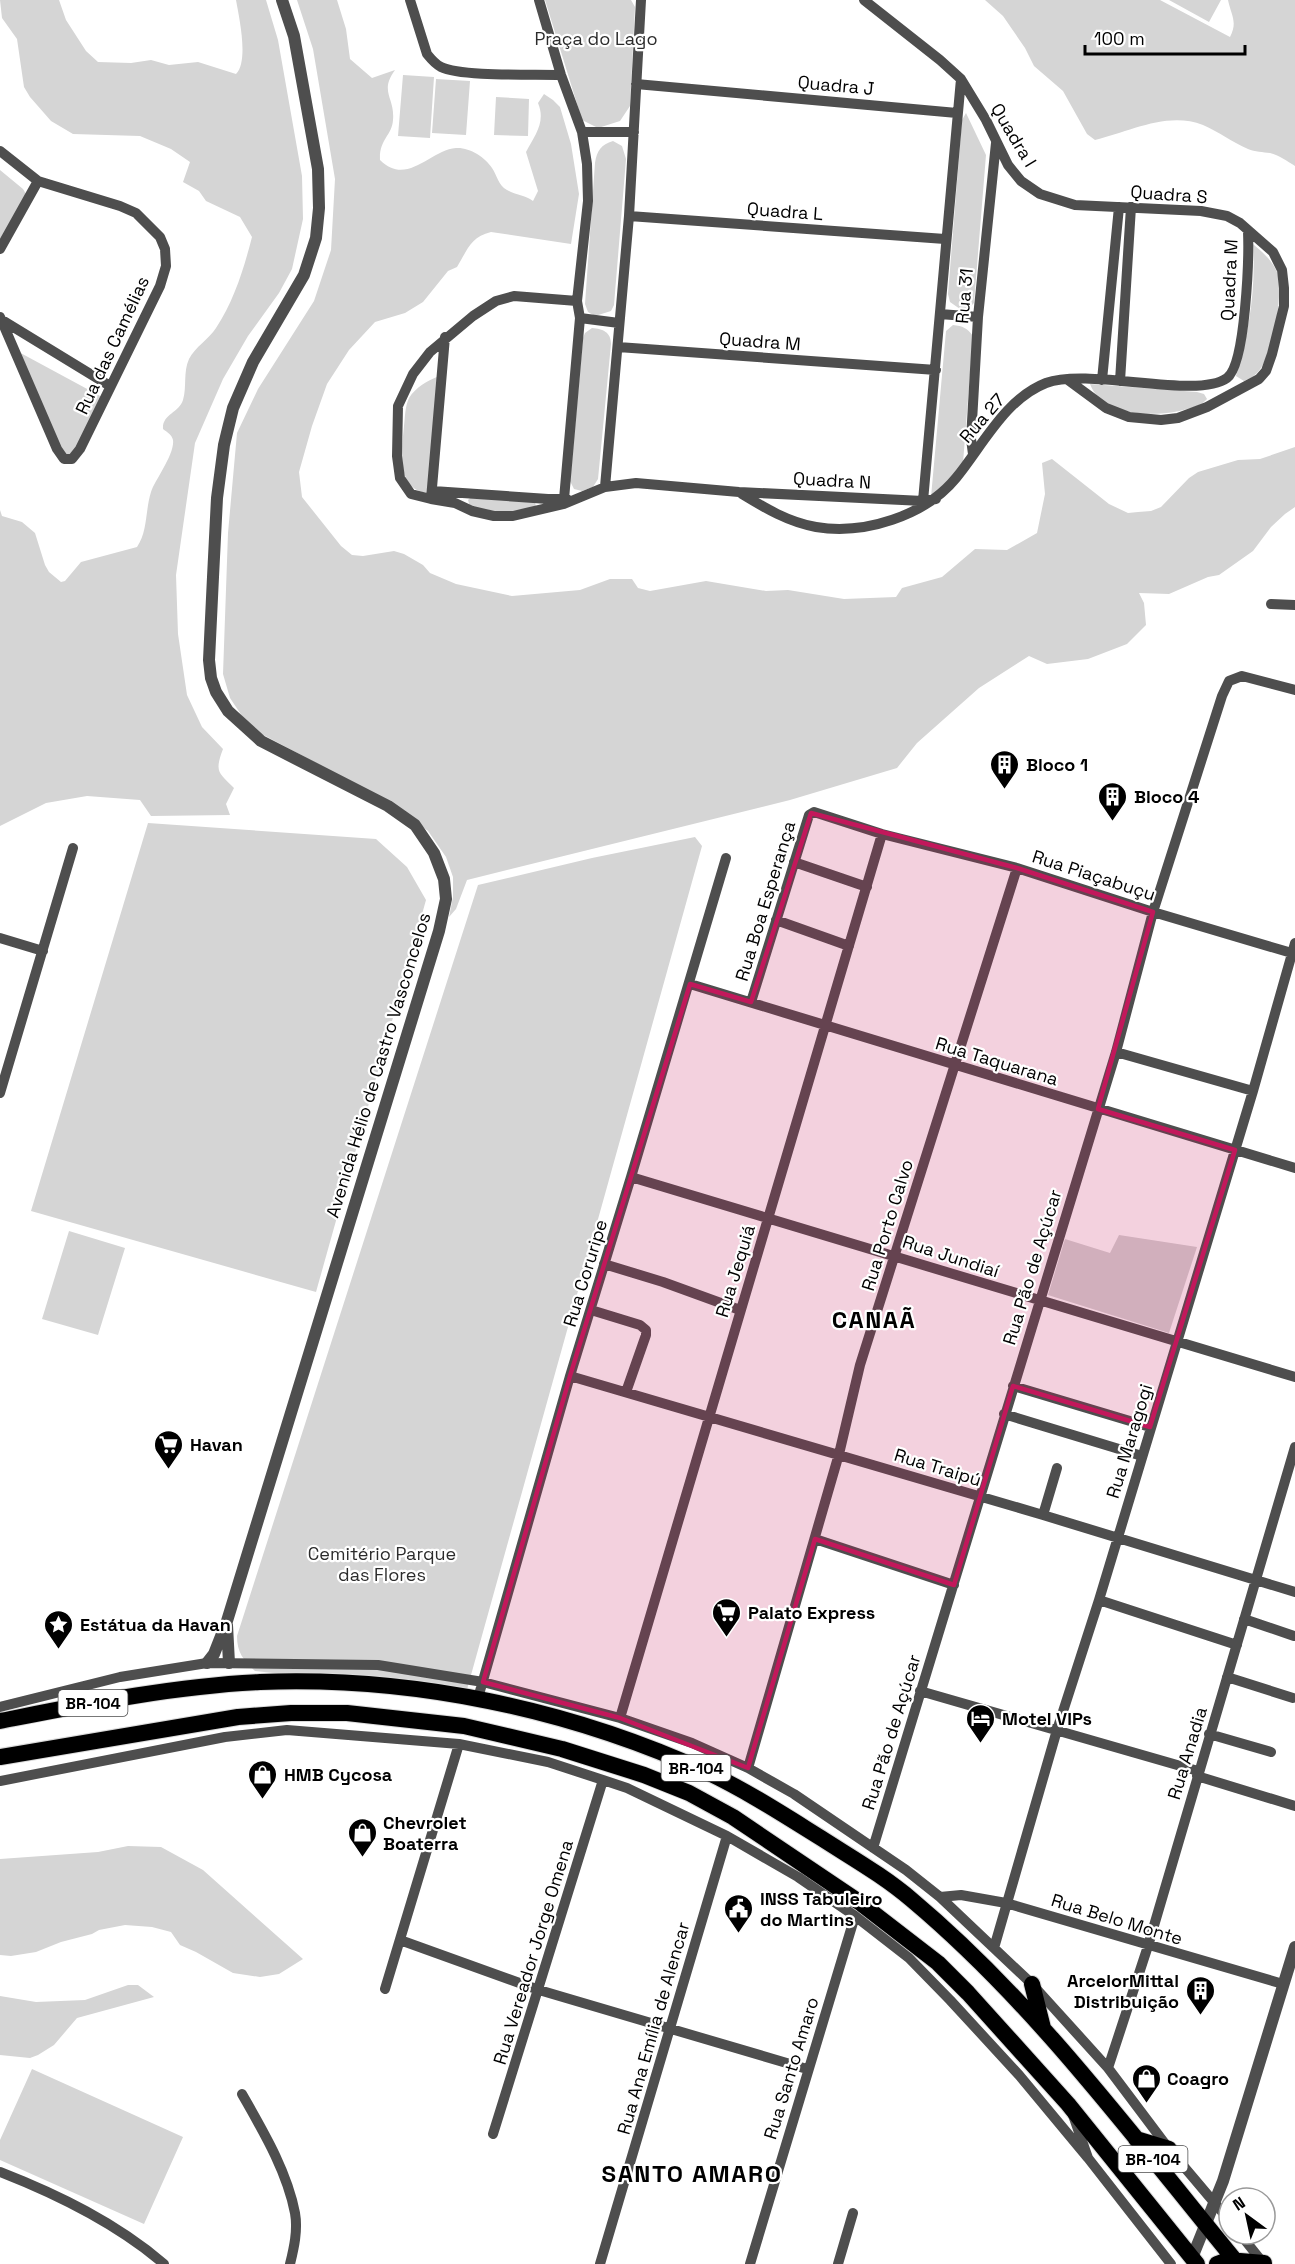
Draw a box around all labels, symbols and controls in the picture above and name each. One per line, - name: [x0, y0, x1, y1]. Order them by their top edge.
- scale bar: [1085, 18, 1246, 56]
- park label: Praça do Lago: [534, 27, 658, 50]
- text: 100 m: [1094, 27, 1145, 50]
- street label: Quadra J: [797, 70, 875, 100]
- street label: Quadra I: [986, 99, 1042, 171]
- street label: Quadra S: [1130, 180, 1208, 208]
- street label: Quadra L: [746, 197, 824, 225]
- street label: Quadra M: [1215, 239, 1243, 321]
- street label: Rua 31: [950, 267, 978, 325]
- street label: Rua das Camélias: [70, 272, 154, 418]
- street label: Quadra M: [718, 327, 802, 355]
- street label: Rua 27: [954, 388, 1010, 448]
- street label: Quadra N: [792, 466, 872, 494]
- building icon: Bloco 1: [989, 748, 1021, 790]
- place label: Bloco 1: [1026, 753, 1088, 776]
- building icon: Bloco 4: [1097, 780, 1129, 822]
- place label: Bloco 4: [1134, 785, 1200, 808]
- street label: Rua Boa Esperança: [730, 818, 800, 984]
- street label: Rua Piaçabuçu: [1029, 844, 1159, 906]
- street label: Avenida Hélio de Castro Vasconcelos: [321, 910, 435, 1220]
- street label: Rua Taquarana: [933, 1031, 1061, 1091]
- street label: Rua Porto Calvo: [856, 1156, 918, 1294]
- street label: Rua Pão de Açúcar: [997, 1186, 1067, 1348]
- street label: Rua Coruripe: [558, 1216, 612, 1330]
- street label: Rua Jequiá: [710, 1222, 760, 1320]
- street label: Rua Jundiaí: [900, 1230, 1003, 1283]
- district label: CANAÃ: [832, 1304, 916, 1335]
- street label: Rua Maragogi: [1101, 1381, 1157, 1501]
- supermarket icon: Havan: [153, 1428, 185, 1470]
- place label: Havan: [190, 1433, 243, 1456]
- street label: Rua Traipú: [892, 1443, 984, 1491]
- park label: Cemitério Parque das Flores: [308, 1542, 456, 1586]
- supermarket icon: Palato Express: [711, 1596, 743, 1638]
- place label: Palato Express: [748, 1601, 875, 1624]
- place icon: Estátua da Havan: [43, 1608, 75, 1650]
- place label: Estátua da Havan: [80, 1613, 231, 1636]
- street label: Rua Pão de Açúcar: [856, 1651, 926, 1813]
- road number: BR-104: [58, 1690, 128, 1716]
- hotel icon: Motel VIPs: [965, 1702, 997, 1744]
- street label: Rua Anadia: [1162, 1704, 1212, 1802]
- place label: Motel VIPs: [1002, 1707, 1092, 1730]
- road number: BR-104: [662, 1755, 730, 1781]
- shop icon: HMB Cycosa: [247, 1758, 279, 1800]
- place label: HMB Cycosa: [284, 1763, 393, 1786]
- place label: Chevrolet Boaterra: [383, 1811, 467, 1855]
- shop icon: Chevrolet Boaterra: [346, 1816, 378, 1858]
- street label: Rua Vereador Jorge Omena: [488, 1837, 578, 2067]
- place label: INSS Tabuleiro do Martins: [760, 1887, 882, 1931]
- street label: Rua Belo Monte: [1049, 1888, 1185, 1950]
- public building icon: INSS Tabuleiro do Martins: [723, 1892, 755, 1934]
- street label: Rua Ana Emília de Alencar: [612, 1919, 694, 2137]
- place label: ArcelorMittal Distribuição: [1067, 1969, 1179, 2013]
- building icon: ArcelorMittal Distribuição: [1184, 1974, 1216, 2016]
- street label: Rua Santo Amaro: [758, 1994, 824, 2142]
- shop icon: Coagro: [1130, 2062, 1162, 2104]
- place label: Coagro: [1167, 2067, 1229, 2090]
- road number: BR-104: [1118, 2146, 1188, 2172]
- district label: SANTO AMARO: [602, 2158, 782, 2189]
- north arrow: [1217, 2186, 1277, 2246]
- text: N: [1229, 2192, 1249, 2216]

